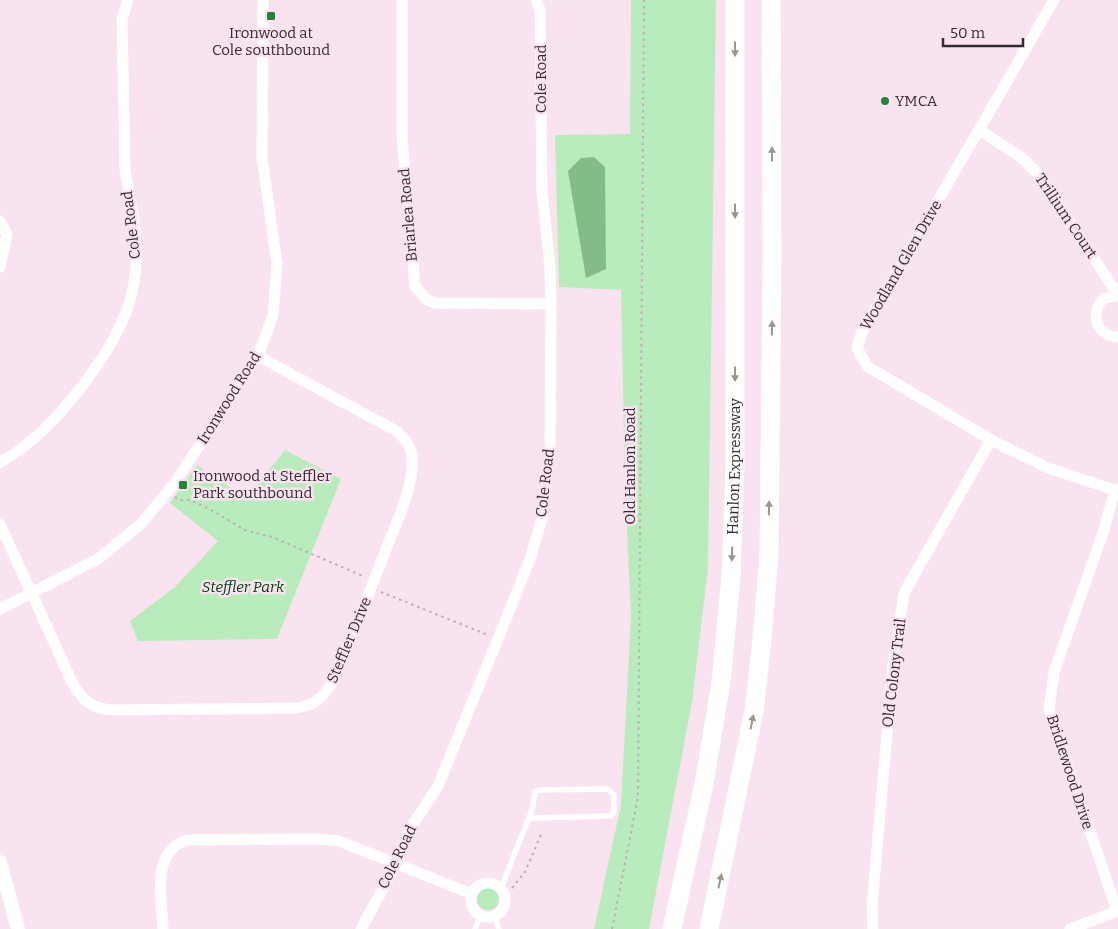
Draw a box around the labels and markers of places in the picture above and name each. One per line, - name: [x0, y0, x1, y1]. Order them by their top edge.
- marker: Ironwood at Cole southbound: [265, 10, 277, 22]
- place label: Ironwood at Cole southbound: [212, 24, 330, 59]
- place label: YMCA: [895, 92, 938, 110]
- marker: YMCA: [879, 95, 891, 107]
- place label: Ironwood at Steffler Park southbound: [193, 467, 332, 502]
- marker: Ironwood at Steffler Park southbound: [177, 479, 189, 491]

